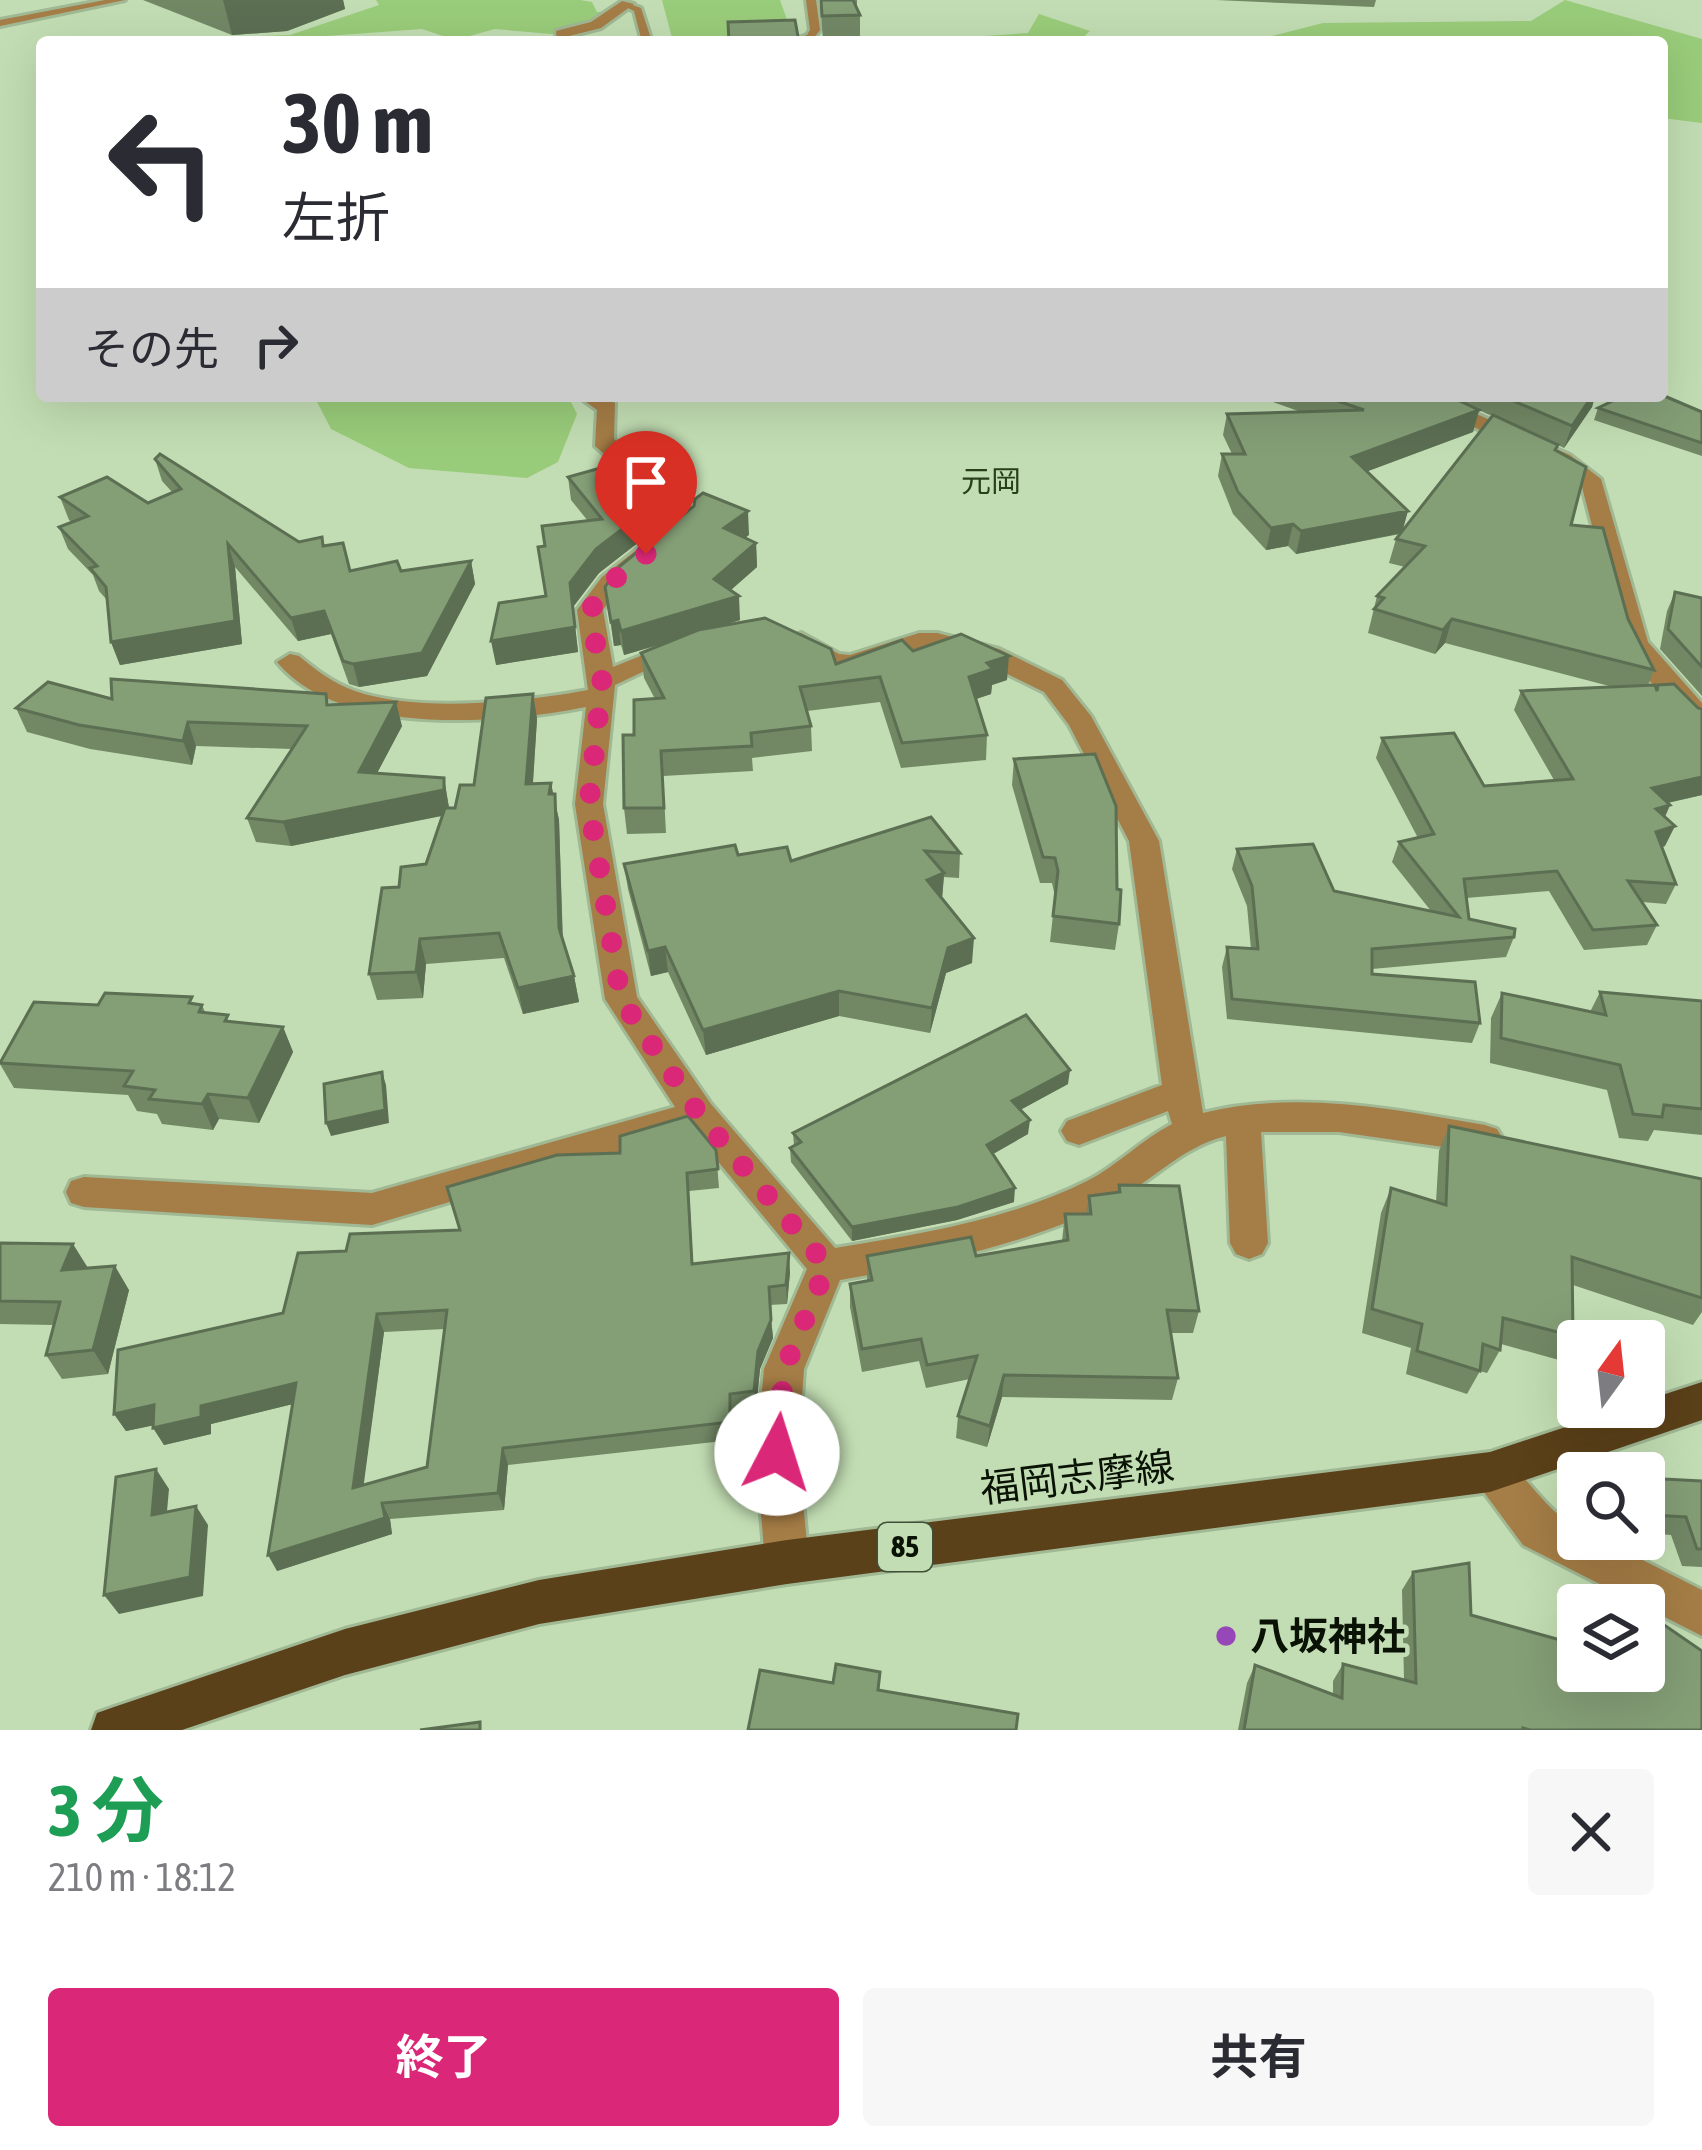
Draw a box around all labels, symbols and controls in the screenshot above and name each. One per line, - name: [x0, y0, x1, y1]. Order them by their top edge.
- text: 30 m: [282, 75, 433, 171]
- icon: left: [84, 84, 240, 240]
- text: 左折: [282, 187, 390, 248]
- icon: right: [243, 312, 309, 378]
- text: その先: [84, 323, 219, 375]
- pin: [595, 431, 697, 554]
- icon: arrive: [613, 449, 679, 515]
- district label: 元岡: [961, 464, 1021, 498]
- north arrow: [1557, 1320, 1665, 1428]
- map controls: [1557, 1320, 1665, 1692]
- position arrow: [714, 1390, 840, 1516]
- street label: 福岡志摩線: [978, 1443, 1176, 1511]
- button: search: [1557, 1452, 1665, 1560]
- road number: 85: [878, 1523, 932, 1571]
- button: layers: [1557, 1584, 1665, 1692]
- place label: 八坂神社: [1250, 1614, 1406, 1658]
- marker: 八坂神社: [1213, 1623, 1239, 1649]
- text: 3 分: [48, 1769, 164, 1851]
- button: close: [1528, 1769, 1654, 1895]
- text: 210 m · 18:12: [48, 1855, 236, 1899]
- button: 終了: [48, 1988, 839, 2126]
- button: 共有: [863, 1988, 1654, 2126]

